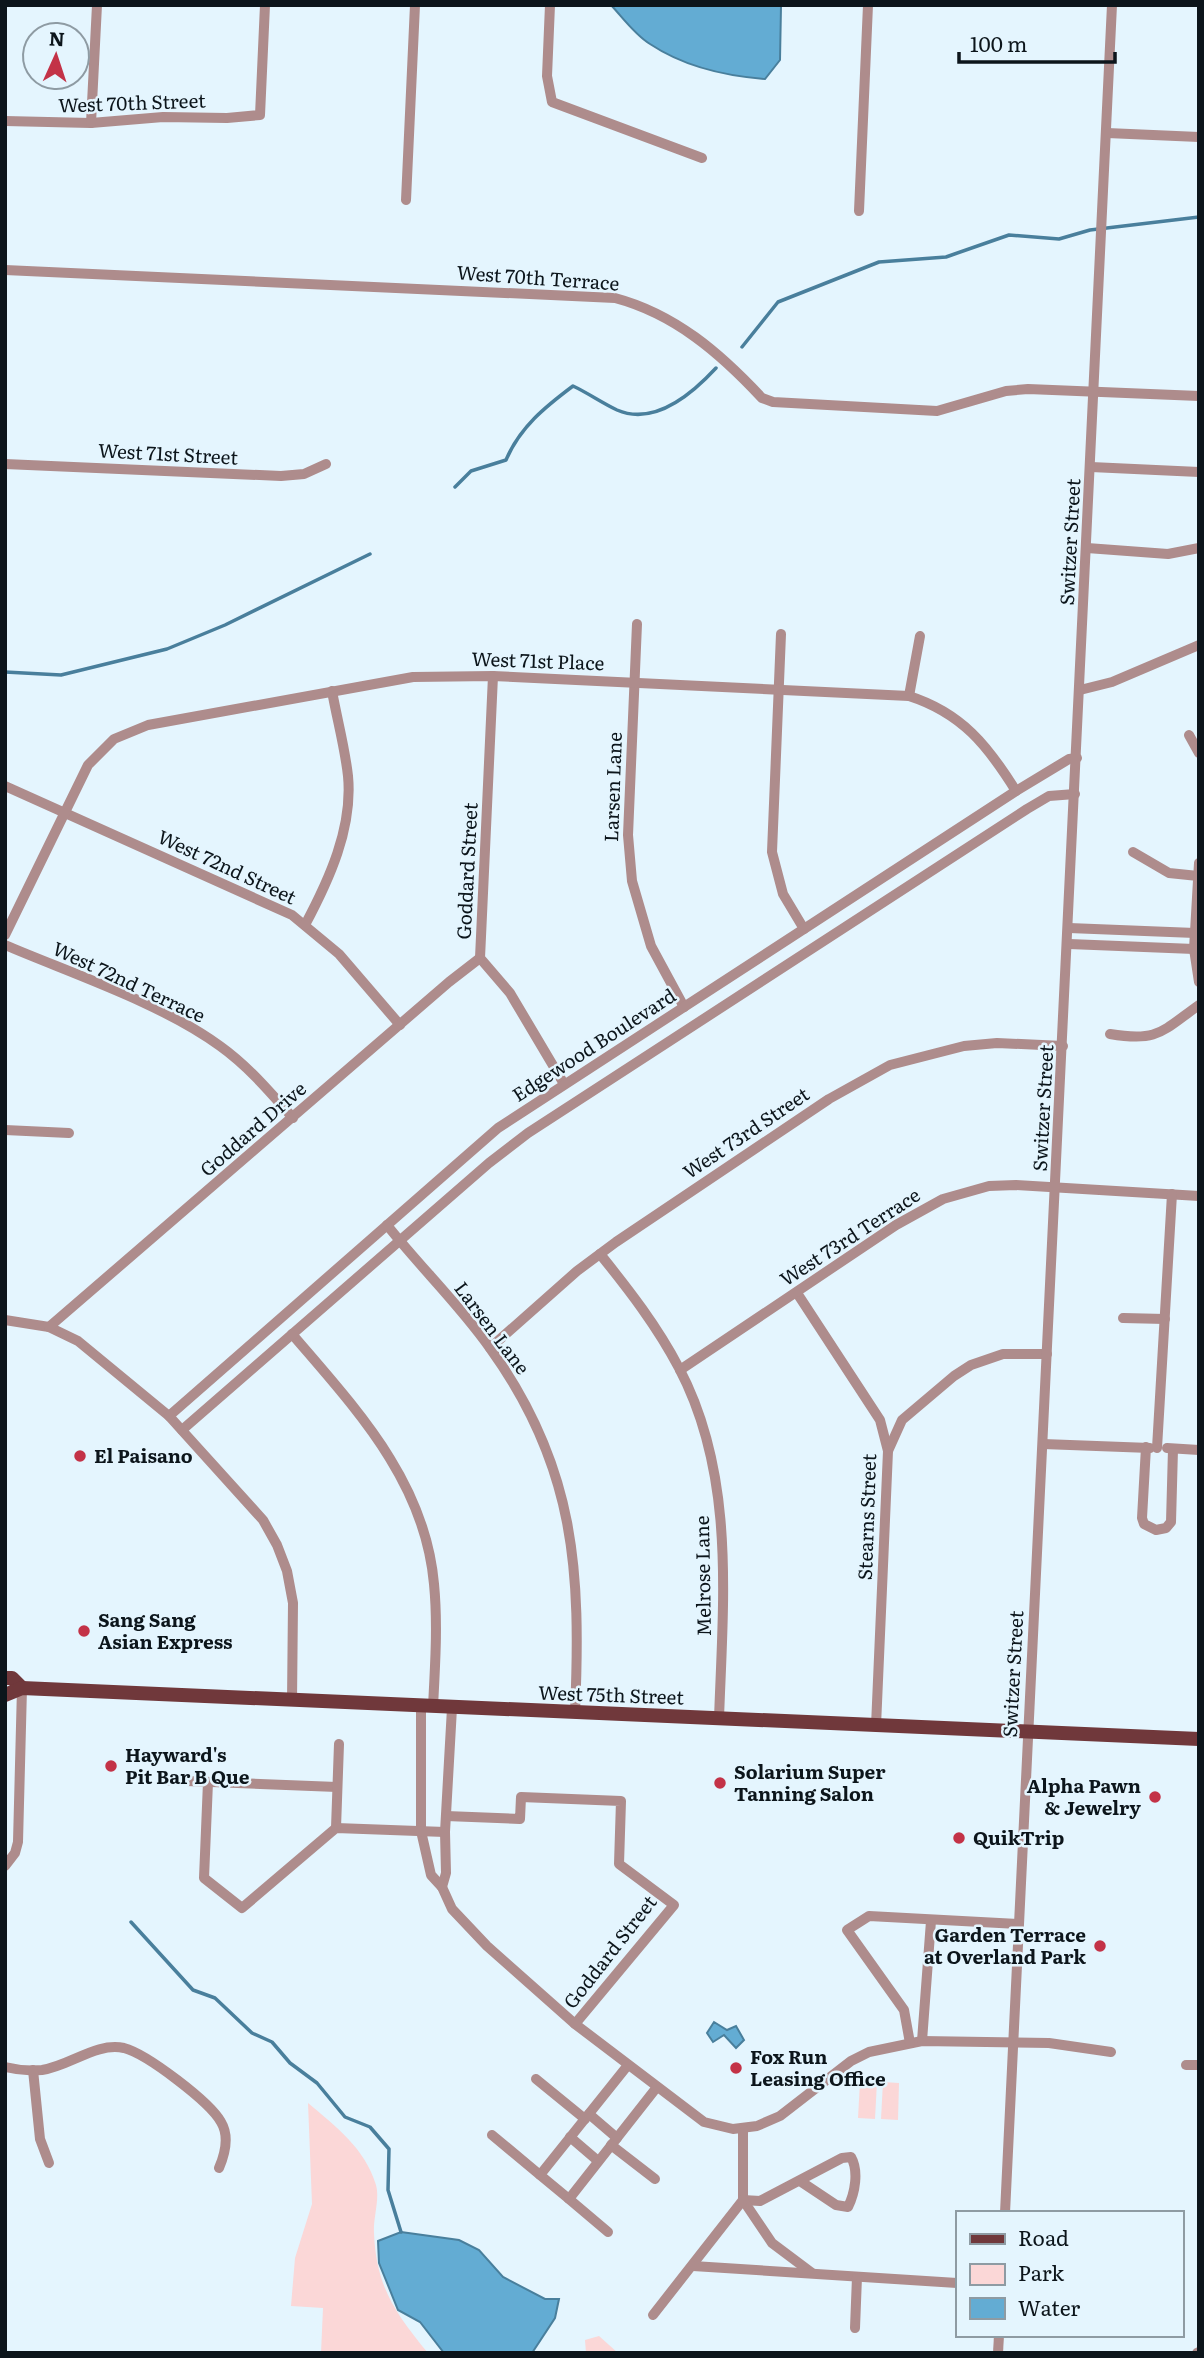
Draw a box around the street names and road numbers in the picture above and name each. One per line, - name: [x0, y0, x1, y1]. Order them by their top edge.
- street label: West 70th Street: [58, 85, 206, 119]
- street label: West 70th Terrace: [456, 257, 620, 297]
- street label: West 71st Street: [97, 435, 239, 471]
- street label: Switzer Street: [1052, 477, 1086, 606]
- street label: West 71st Place: [471, 644, 605, 676]
- street label: Larsen Lane: [596, 731, 628, 843]
- street label: Goddard Street: [448, 801, 484, 940]
- street label: West 72nd Street: [154, 822, 302, 911]
- street label: West 72nd Terrace: [49, 933, 210, 1029]
- street label: Edgewood Boulevard: [506, 980, 681, 1108]
- street label: Switzer Street: [1025, 1043, 1059, 1172]
- street label: Goddard Drive: [193, 1074, 312, 1182]
- street label: West 73rd Street: [677, 1079, 814, 1185]
- street label: West 73rd Terrace: [774, 1180, 925, 1292]
- street label: Larsen Lane: [448, 1275, 537, 1380]
- street label: Stearns Street: [850, 1453, 882, 1581]
- street label: Melrose Lane: [687, 1515, 717, 1637]
- street label: Switzer Street: [995, 1609, 1029, 1738]
- street label: West 75th Street: [538, 1677, 685, 1711]
- street label: Goddard Street: [556, 1888, 663, 2014]

